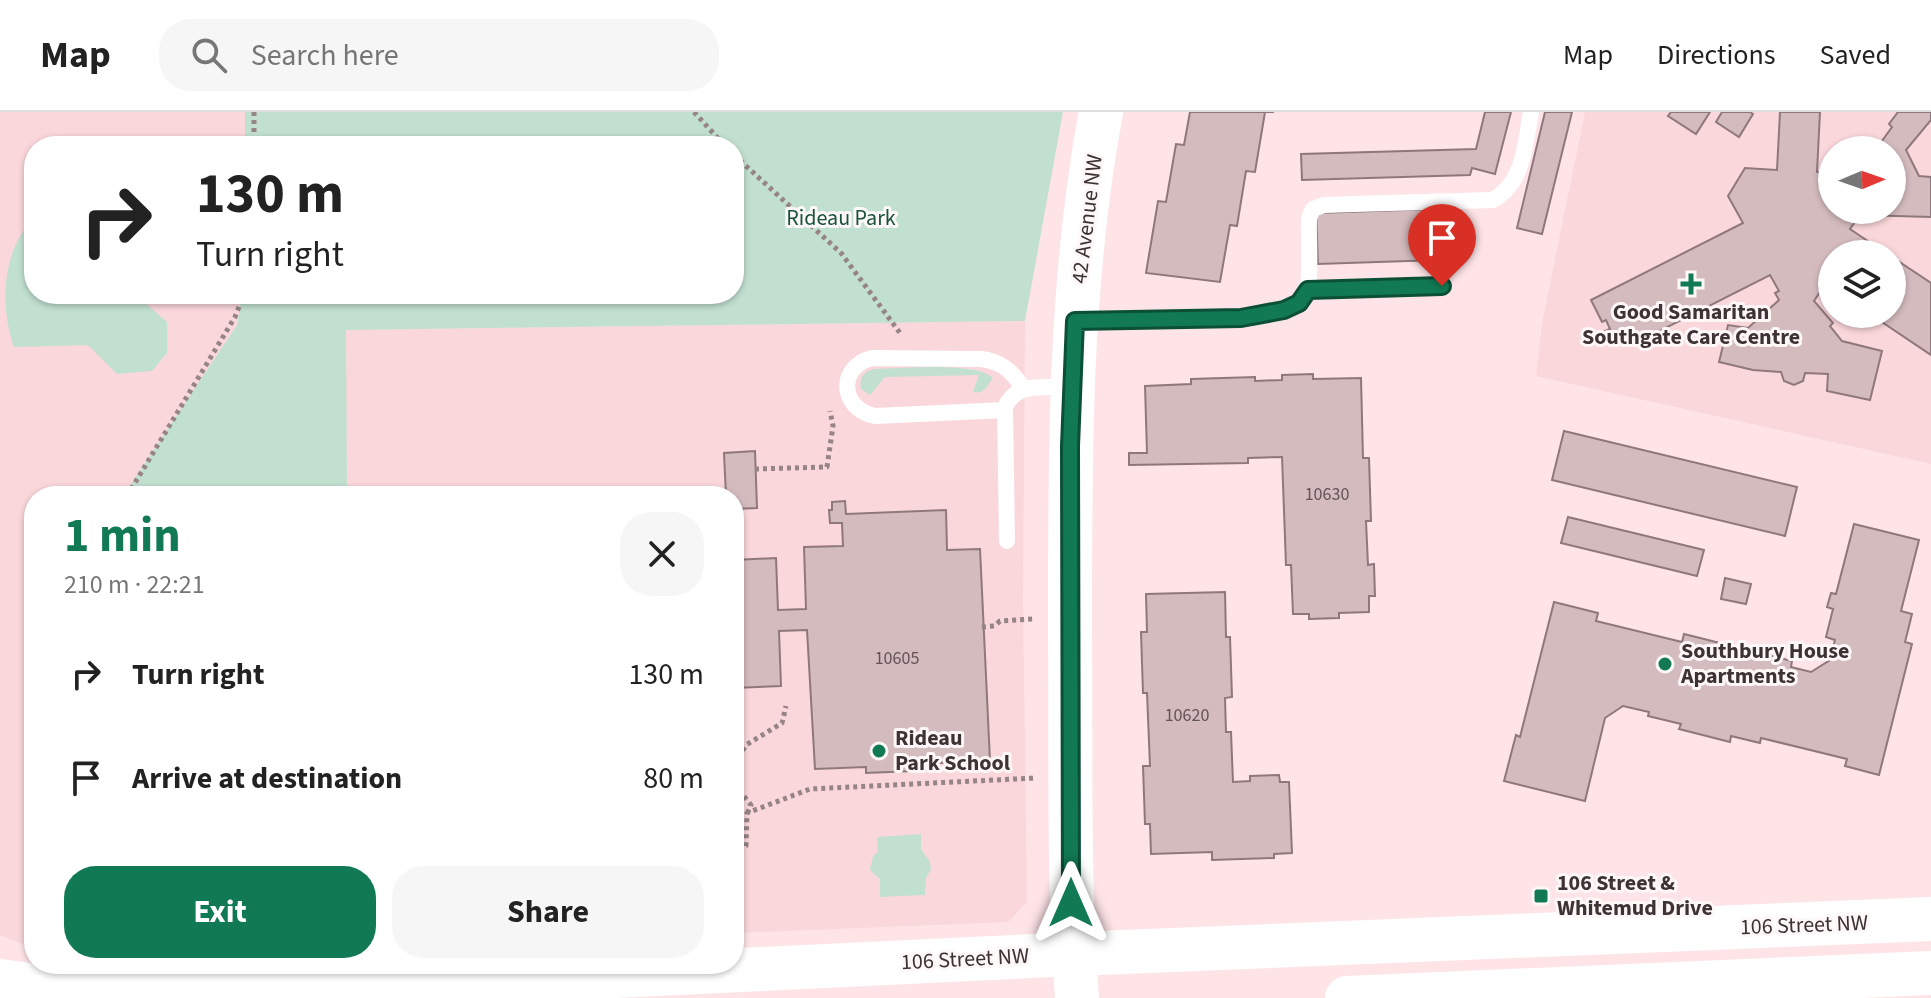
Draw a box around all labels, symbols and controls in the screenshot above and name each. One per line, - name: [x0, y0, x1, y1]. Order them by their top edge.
- search box: [159, 19, 719, 91]
- text: Map: [40, 28, 111, 82]
- icon: search: [187, 33, 231, 77]
- text: Search here: [251, 34, 399, 77]
- text: Map: [1563, 35, 1613, 75]
- text: Directions: [1657, 35, 1776, 75]
- text: Saved: [1820, 35, 1891, 75]
- north arrow: [1818, 136, 1906, 224]
- map controls: [1818, 136, 1906, 328]
- street label: 42 Avenue NW: [1063, 153, 1111, 285]
- text: 130 m: [196, 155, 344, 234]
- icon: right: [64, 168, 168, 272]
- park label: Rideau Park: [786, 202, 896, 234]
- pin: [1408, 204, 1476, 286]
- icon: arrive: [1420, 216, 1464, 260]
- text: Turn right: [196, 229, 344, 280]
- button: layers: [1818, 240, 1906, 328]
- marker: Good Samaritan Southgate Care Centre: [1680, 273, 1702, 295]
- place label: Good Samaritan Southgate Care Centre: [1582, 296, 1800, 353]
- house number: 10630: [1305, 482, 1349, 507]
- text: 1 min: [64, 502, 181, 570]
- button: close: [620, 512, 704, 596]
- text: 210 m · 22:21: [64, 566, 205, 603]
- place label: Southbury House Apartments: [1680, 635, 1849, 692]
- house number: 10605: [875, 646, 919, 671]
- icon: right: [64, 652, 108, 696]
- text: Turn right: [132, 653, 264, 696]
- text: 130 m: [628, 653, 704, 696]
- marker: Southbury House Apartments: [1656, 655, 1674, 673]
- house number: 10620: [1165, 703, 1209, 728]
- place label: Rideau Park School: [895, 722, 1011, 779]
- marker: Rideau Park School: [870, 742, 888, 760]
- icon: arrive: [64, 756, 108, 800]
- text: Arrive at destination: [132, 757, 402, 800]
- text: 80 m: [643, 757, 704, 800]
- position arrow: [1029, 861, 1113, 945]
- button: Exit: [64, 866, 376, 958]
- button: Share: [392, 866, 704, 958]
- place label: 106 Street & Whitemud Drive: [1557, 867, 1713, 924]
- marker: 106 Street & Whitemud Drive: [1532, 887, 1550, 905]
- street label: 106 Street NW: [1739, 907, 1869, 943]
- street label: 106 Street NW: [900, 940, 1030, 978]

